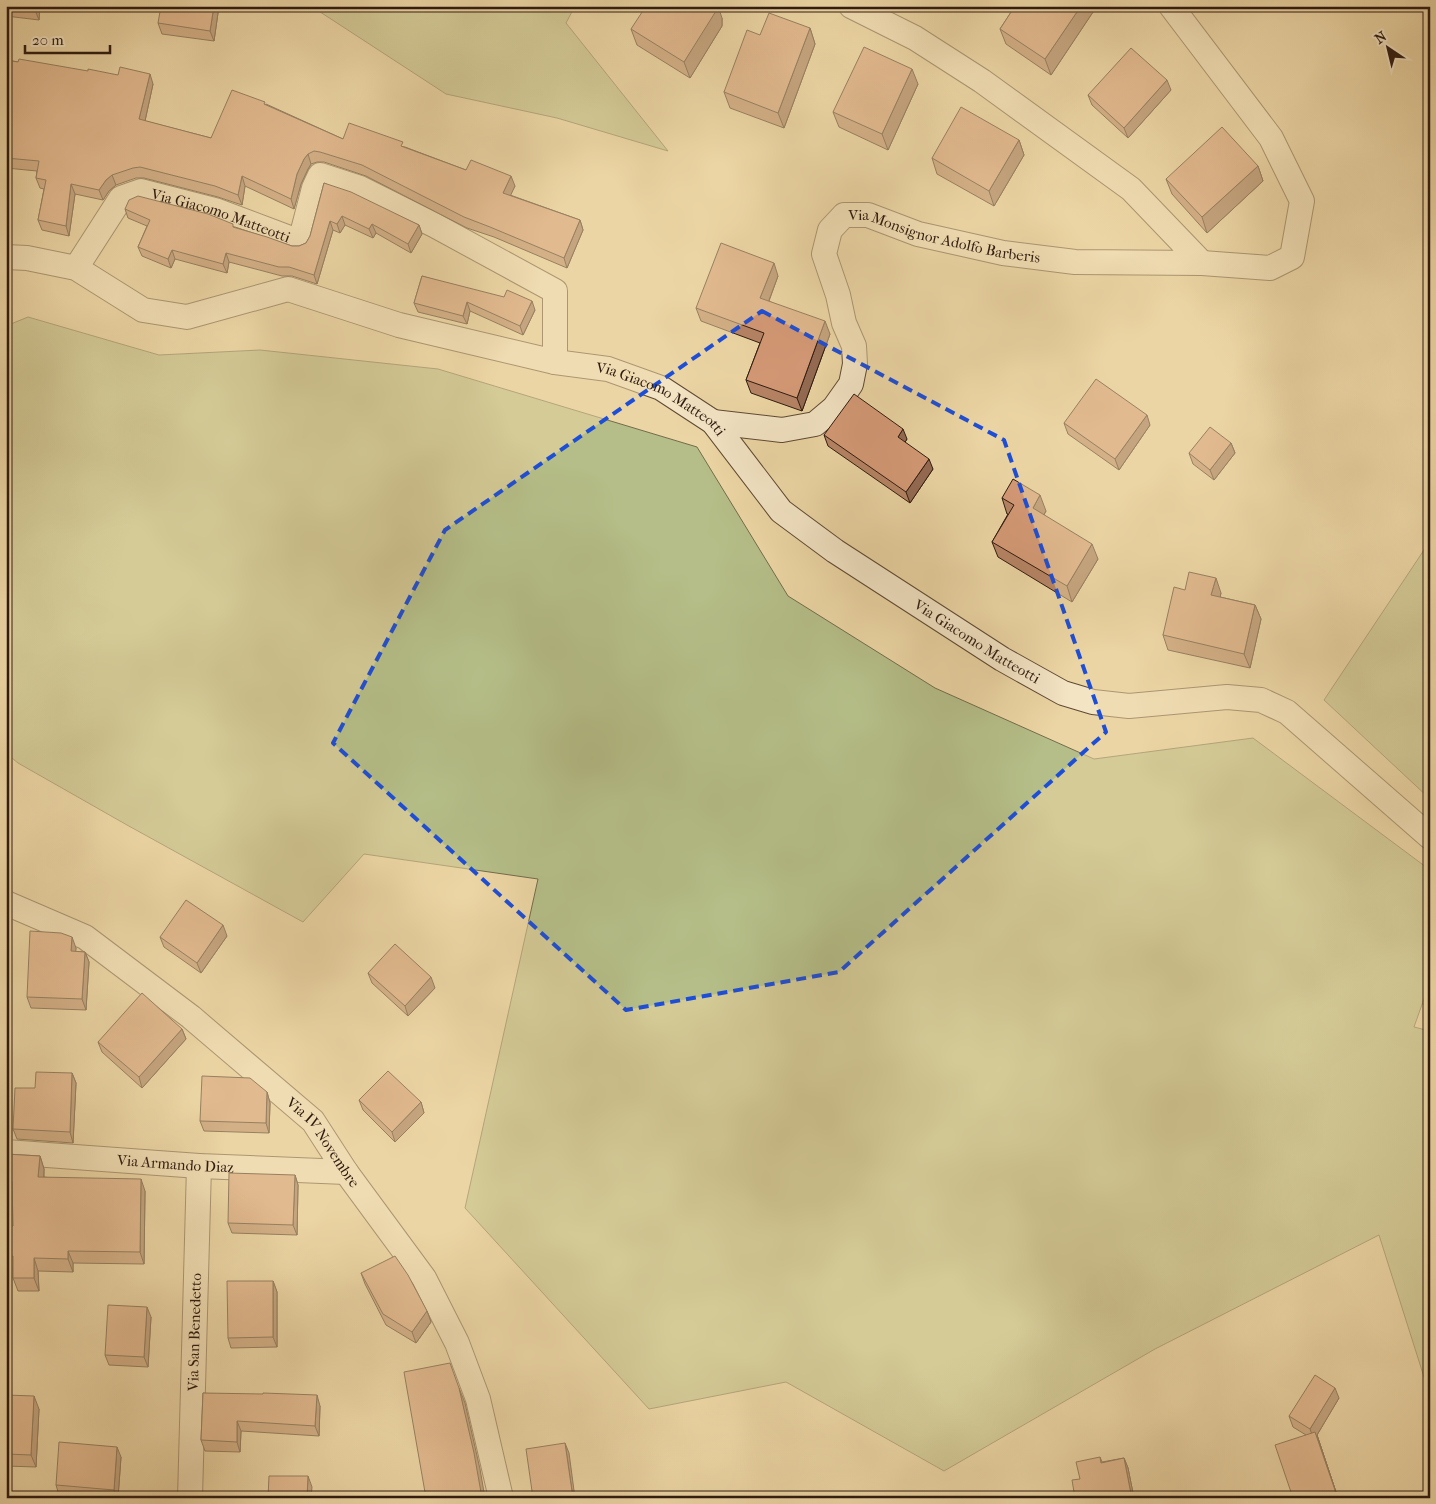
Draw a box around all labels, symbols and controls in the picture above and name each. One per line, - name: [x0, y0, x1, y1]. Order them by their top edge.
- scale bar: [25, 22, 110, 54]
- north arrow: [1364, 22, 1414, 72]
- text: N: [1372, 28, 1390, 48]
- text: 20 m: [32, 31, 64, 49]
- street label: Via Giacomo Matteotti: [148, 185, 293, 247]
- street label: Via Monsignor Adolfo Barberis: [847, 206, 1042, 267]
- street label: Via Giacomo Matteotti: [594, 358, 730, 440]
- street label: Via Giacomo Matteotti: [910, 595, 1044, 688]
- street label: Via IV Novembre: [282, 1093, 364, 1192]
- street label: Via Armando Diaz: [116, 1151, 235, 1176]
- street label: Via San Benedetto: [184, 1272, 205, 1392]

